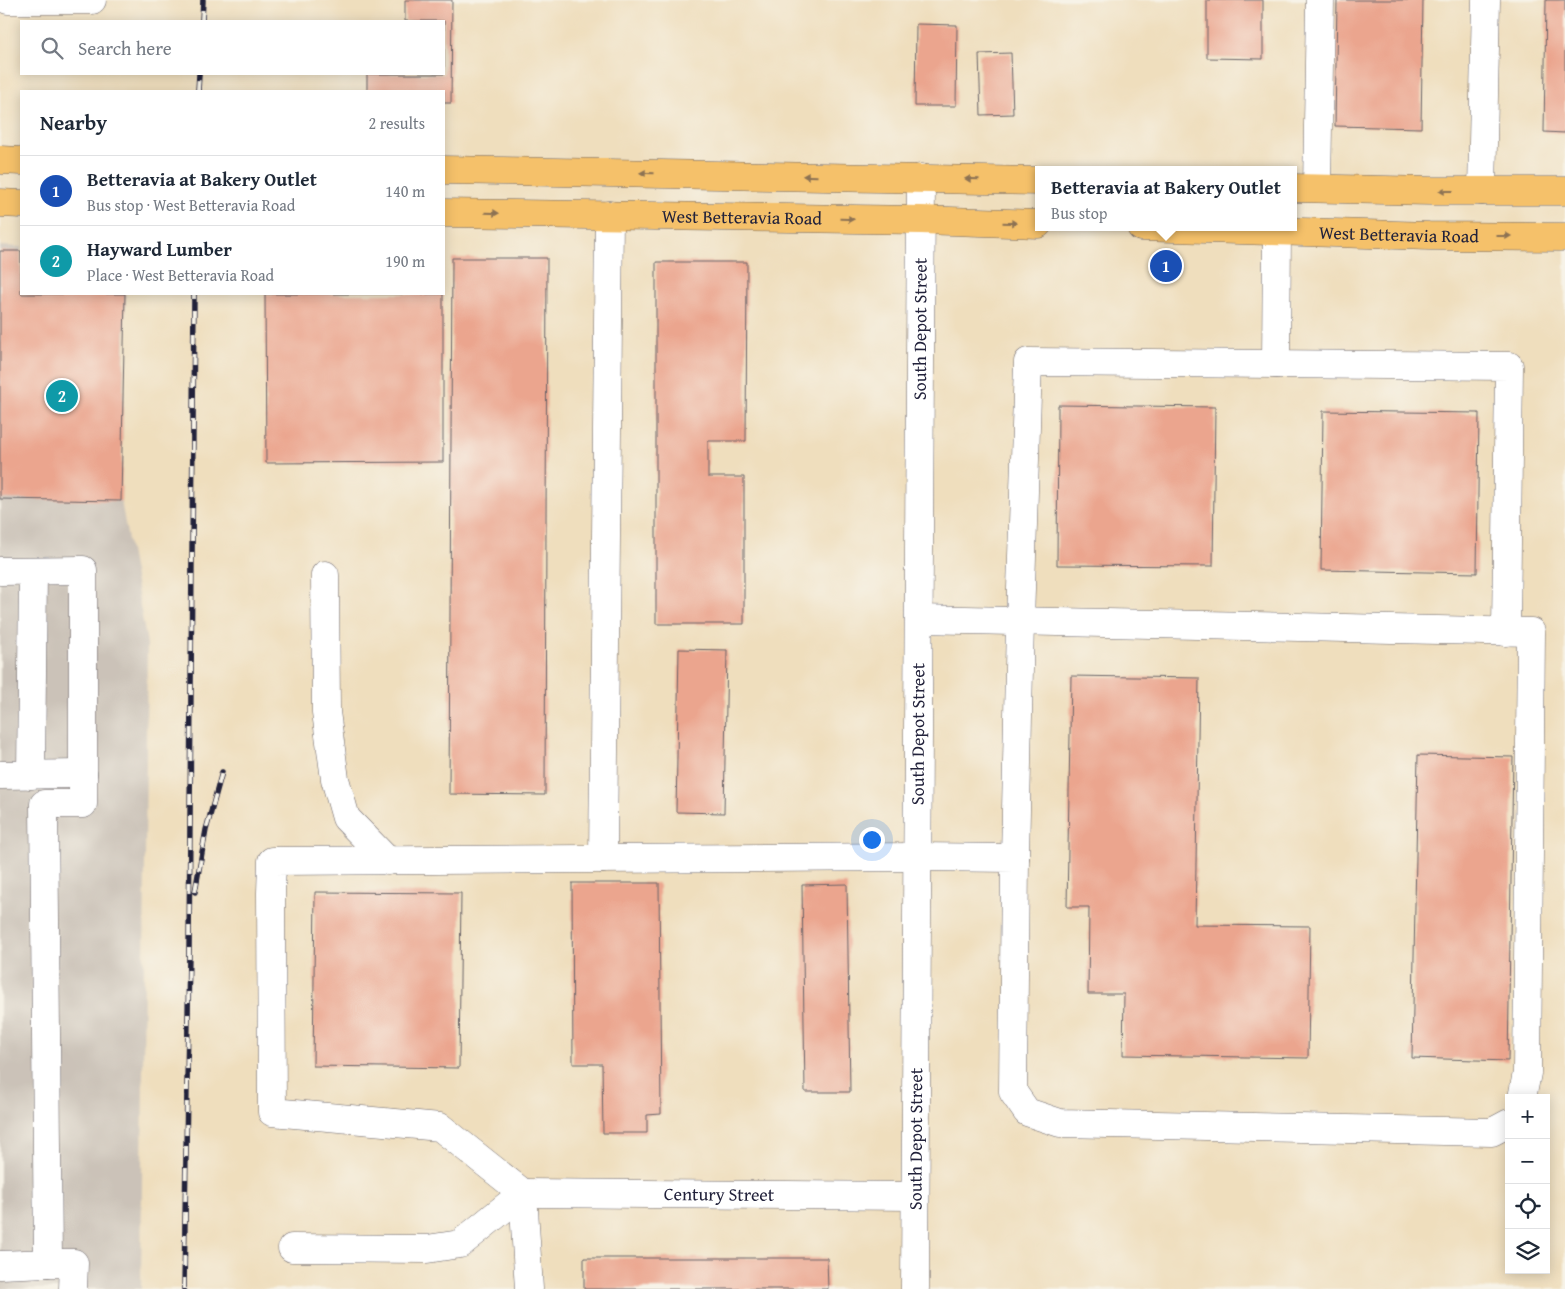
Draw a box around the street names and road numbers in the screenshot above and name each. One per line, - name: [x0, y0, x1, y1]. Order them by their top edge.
- street label: West Betteravia Road: [662, 202, 823, 232]
- street label: West Betteravia Road: [1318, 219, 1479, 249]
- street label: South Depot Street: [906, 257, 934, 400]
- street label: South Depot Street: [904, 662, 931, 805]
- street label: South Depot Street: [901, 1067, 929, 1210]
- street label: Century Street: [664, 1180, 775, 1208]

